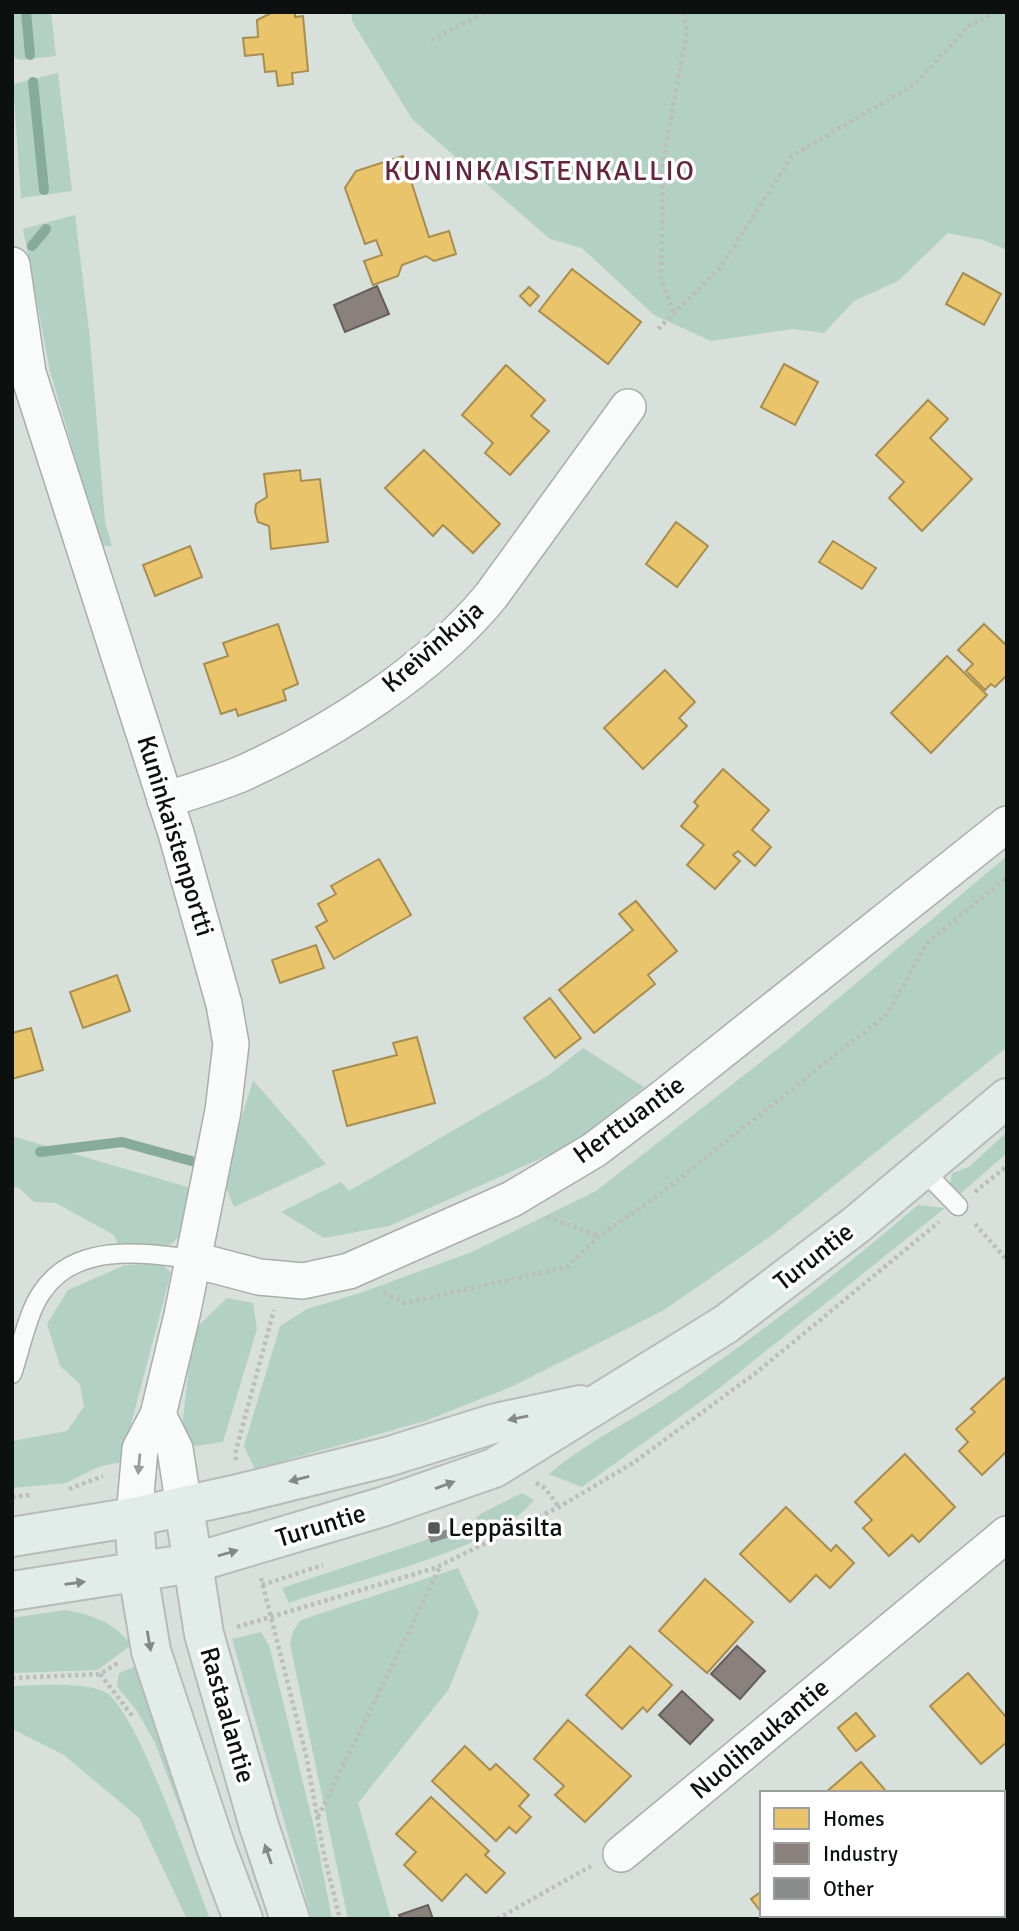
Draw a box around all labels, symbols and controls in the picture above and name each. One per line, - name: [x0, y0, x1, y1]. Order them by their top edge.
- district label: KUNINKAISTENKALLIO: [384, 154, 696, 188]
- street label: Kreivinkuja: [376, 594, 490, 700]
- street label: Kuninkaistenportti: [129, 732, 221, 940]
- street label: Herttuantie: [567, 1069, 691, 1171]
- street label: Turuntie: [768, 1216, 860, 1298]
- one-way arrow: [507, 1412, 529, 1423]
- one-way arrow: [133, 1453, 144, 1475]
- one-way arrow: [288, 1474, 310, 1485]
- one-way arrow: [435, 1479, 456, 1490]
- street label: Turuntie: [272, 1497, 370, 1555]
- place label: Leppäsilta: [448, 1512, 563, 1544]
- marker: Leppäsilta: [426, 1520, 442, 1536]
- one-way arrow: [218, 1548, 239, 1558]
- one-way arrow: [64, 1578, 86, 1589]
- one-way arrow: [144, 1630, 155, 1652]
- street label: Rastaalantie: [192, 1643, 262, 1787]
- street label: Nuolihaukantie: [684, 1672, 836, 1806]
- legend: [760, 1791, 1005, 1917]
- text: Homes: [823, 1806, 885, 1832]
- text: Industry: [823, 1841, 898, 1867]
- one-way arrow: [262, 1843, 273, 1864]
- text: Other: [823, 1876, 874, 1902]

